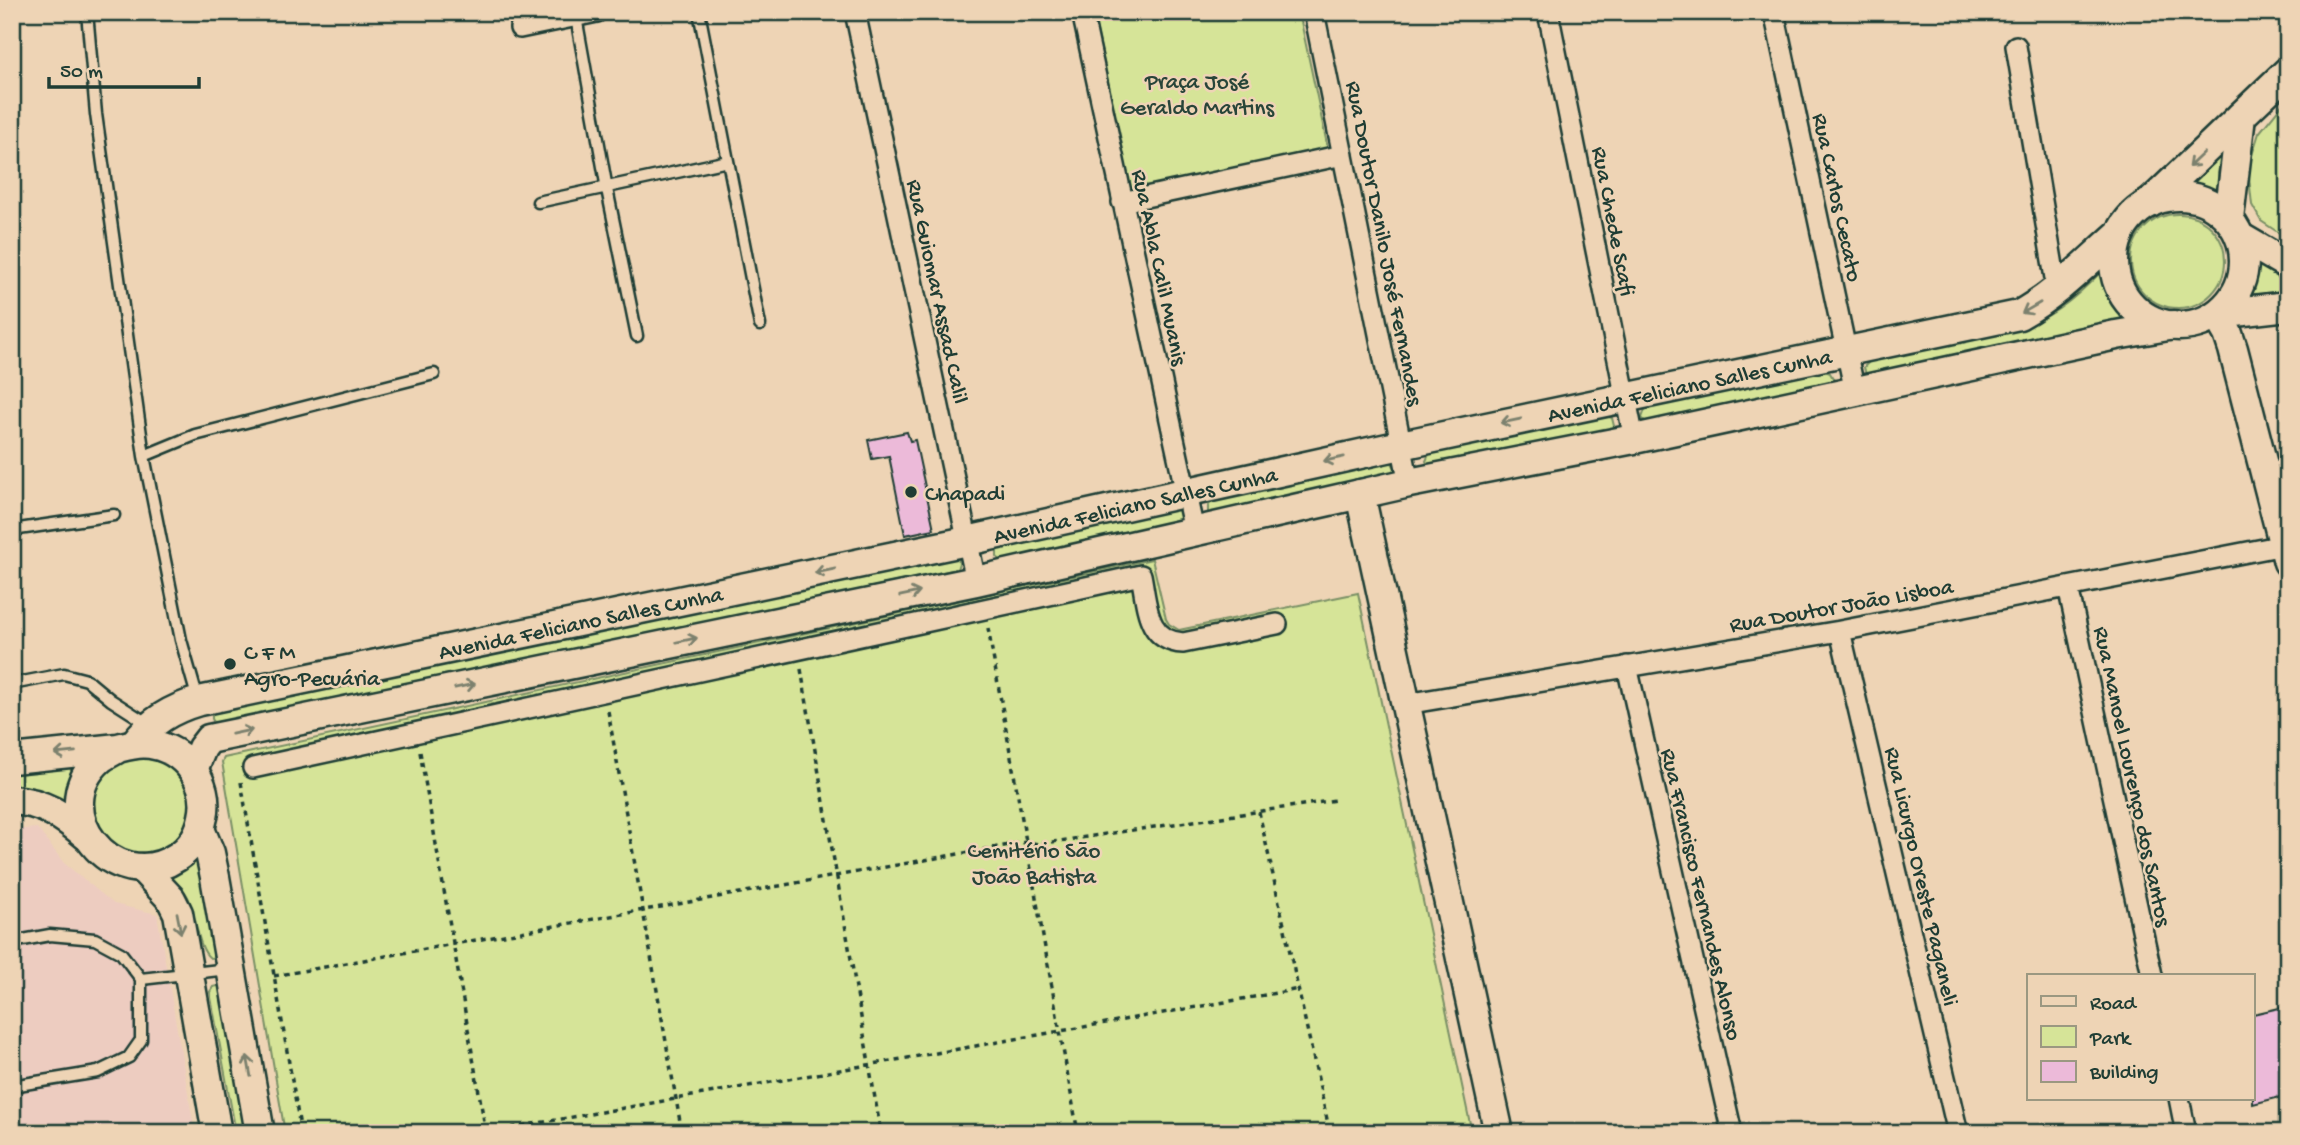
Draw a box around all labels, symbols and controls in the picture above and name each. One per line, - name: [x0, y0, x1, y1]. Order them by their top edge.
- scale bar: [49, 46, 200, 90]
- text: 50 m: [60, 61, 103, 86]
- park label: Praça José Geraldo Martins: [1120, 70, 1274, 123]
- street label: Rua Doutor Danilo José Fernandes: [1338, 79, 1427, 409]
- street label: Rua Carlos Cecato: [1805, 111, 1867, 285]
- street label: Rua Chede Scafi: [1584, 145, 1639, 299]
- one-way arrow: [2188, 151, 2205, 168]
- street label: Rua Abla Calil Muanis: [1124, 167, 1192, 369]
- street label: Rua Guiomar Assad Calil: [899, 177, 973, 406]
- one-way arrow: [2021, 301, 2041, 315]
- street label: Avenida Feliciano Salles Cunha: [1545, 345, 1836, 431]
- one-way arrow: [1500, 415, 1523, 429]
- one-way arrow: [1323, 453, 1346, 467]
- street label: Avenida Feliciano Salles Cunha: [991, 463, 1281, 552]
- place label: Chapadi: [925, 482, 1005, 509]
- marker: Chapadi: [903, 484, 919, 500]
- one-way arrow: [814, 564, 837, 578]
- street label: Rua Doutor João Lisboa: [1728, 574, 1957, 640]
- street label: Avenida Feliciano Salles Cunha: [437, 582, 727, 668]
- one-way arrow: [898, 587, 921, 601]
- street label: Rua Manoel Lourenço dos Santos: [2086, 624, 2176, 930]
- one-way arrow: [675, 633, 698, 647]
- place label: C F M Agro-Pecuária: [244, 641, 381, 694]
- marker: C F M Agro-Pecuária: [222, 656, 238, 672]
- one-way arrow: [453, 679, 476, 693]
- one-way arrow: [230, 725, 253, 739]
- street label: Rua Licurgo Oreste Paganeli: [1877, 745, 1963, 1009]
- street label: Rua Francisco Fernandes Alonso: [1653, 746, 1746, 1043]
- one-way arrow: [54, 747, 77, 760]
- park label: Cemitério São João Batista: [968, 839, 1100, 892]
- one-way arrow: [173, 911, 187, 934]
- legend: [2027, 974, 2254, 1100]
- text: Road: [2090, 993, 2138, 1018]
- text: Park: [2089, 1028, 2133, 1053]
- one-way arrow: [242, 1055, 255, 1077]
- text: Building: [2089, 1062, 2159, 1087]

